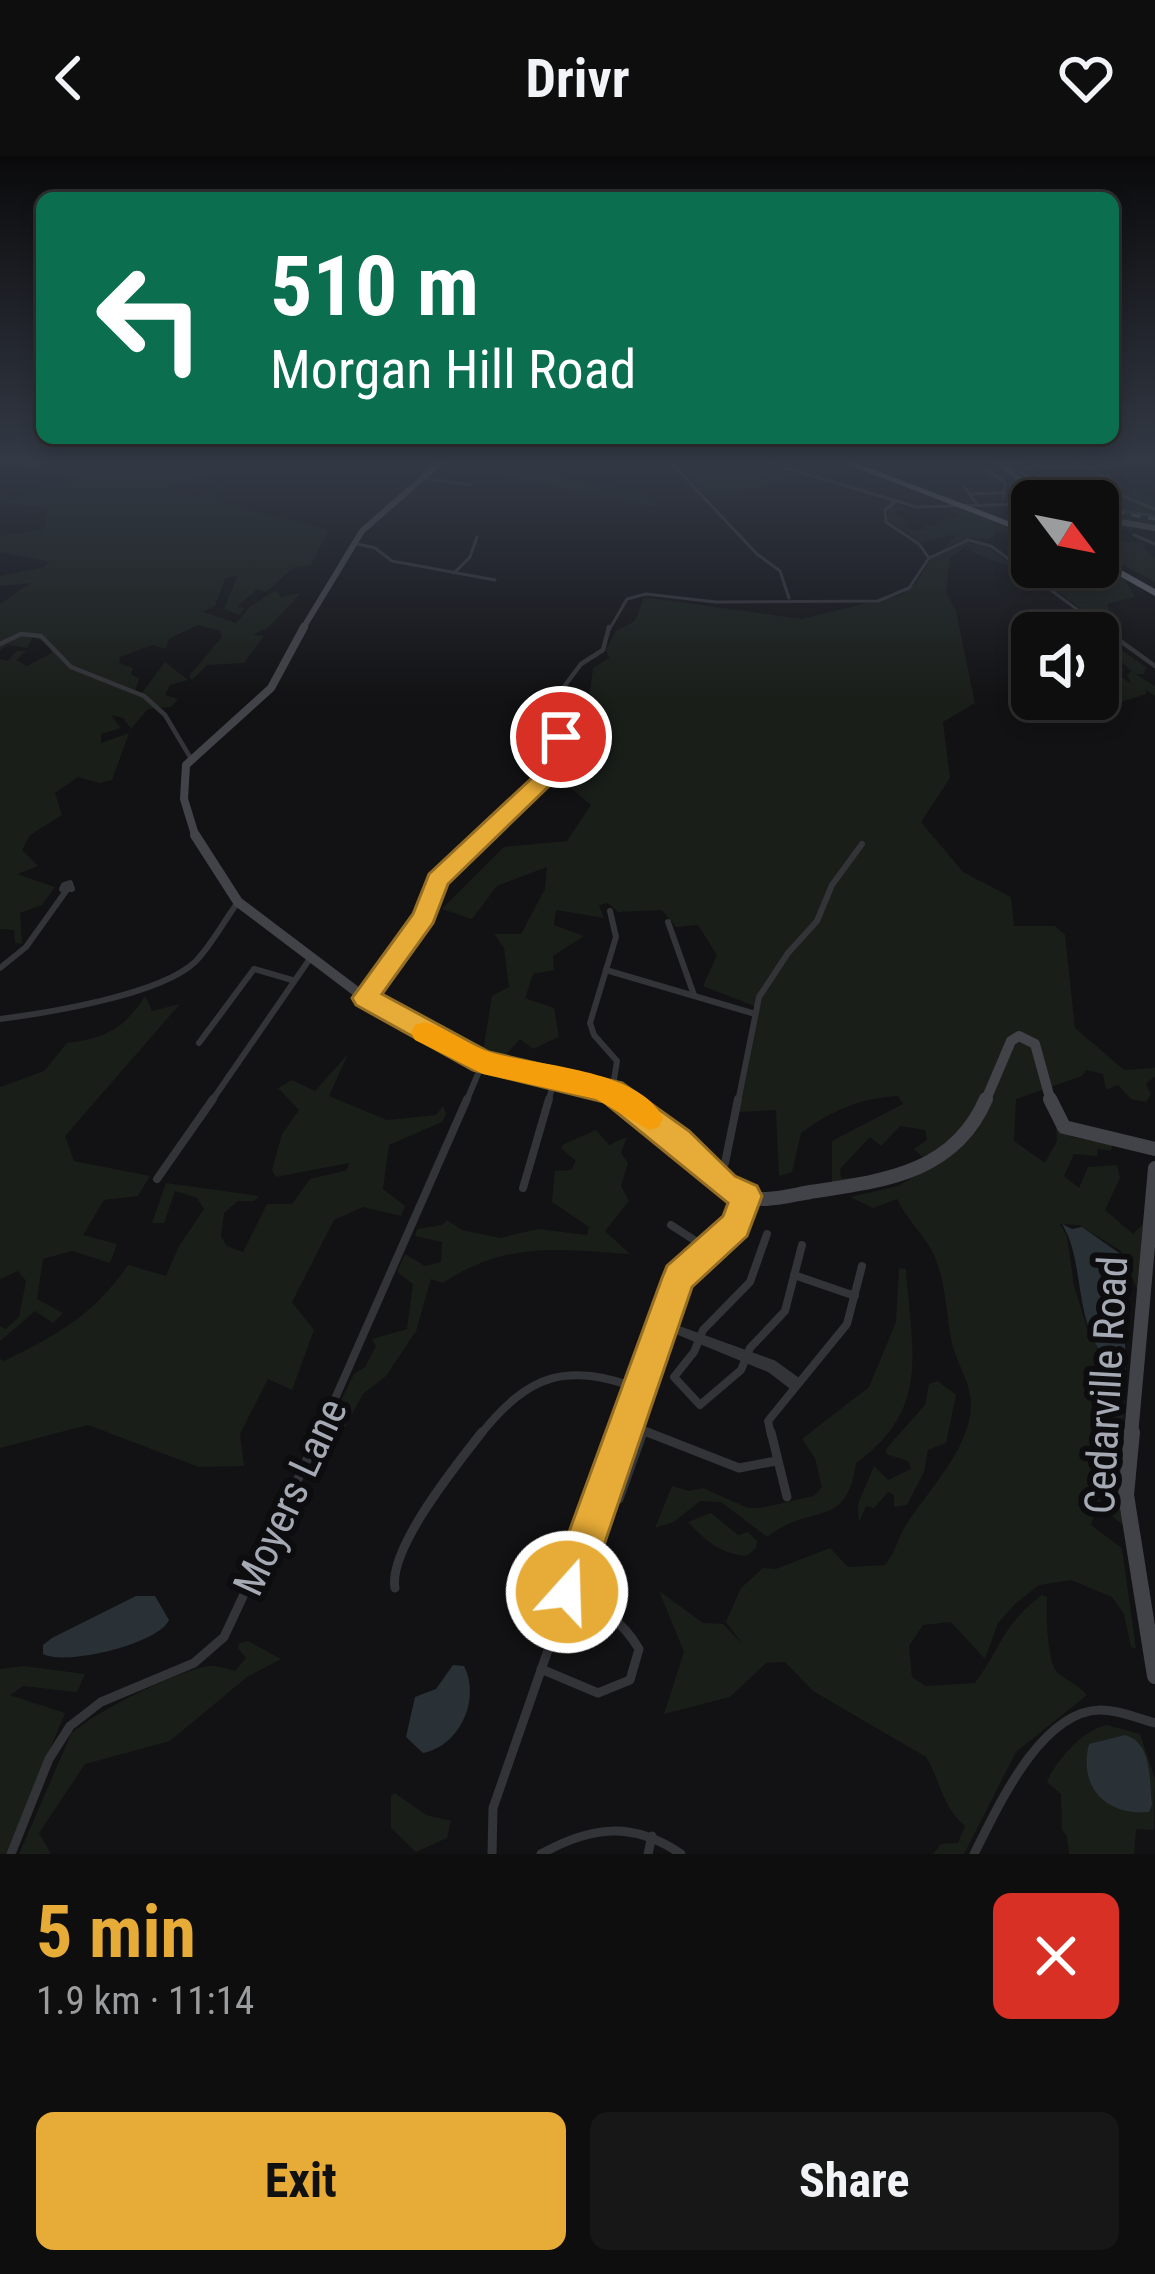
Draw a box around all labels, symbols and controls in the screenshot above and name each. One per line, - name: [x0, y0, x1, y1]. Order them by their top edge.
- icon: back: [36, 45, 102, 111]
- icon: heart: [1053, 45, 1119, 111]
- text: Drivr: [525, 47, 630, 110]
- text: 510 m: [270, 237, 479, 336]
- icon: left: [72, 240, 228, 396]
- text: Morgan Hill Road: [270, 338, 636, 401]
- north arrow: [1011, 480, 1119, 588]
- map controls: [1011, 480, 1119, 720]
- button: sound: [1011, 612, 1119, 720]
- pin: [510, 686, 612, 788]
- icon: arrive: [528, 704, 594, 770]
- street label: Cedarville Road: [1075, 1255, 1137, 1515]
- street label: Moyers Lane: [223, 1391, 357, 1603]
- position arrow: [504, 1529, 630, 1655]
- text: 5 min: [36, 1890, 196, 1975]
- button: close: [993, 1893, 1119, 2019]
- text: 1.9 km · 11:14: [36, 1978, 254, 2024]
- button: Exit: [36, 2112, 566, 2250]
- button: Share: [590, 2112, 1119, 2250]

